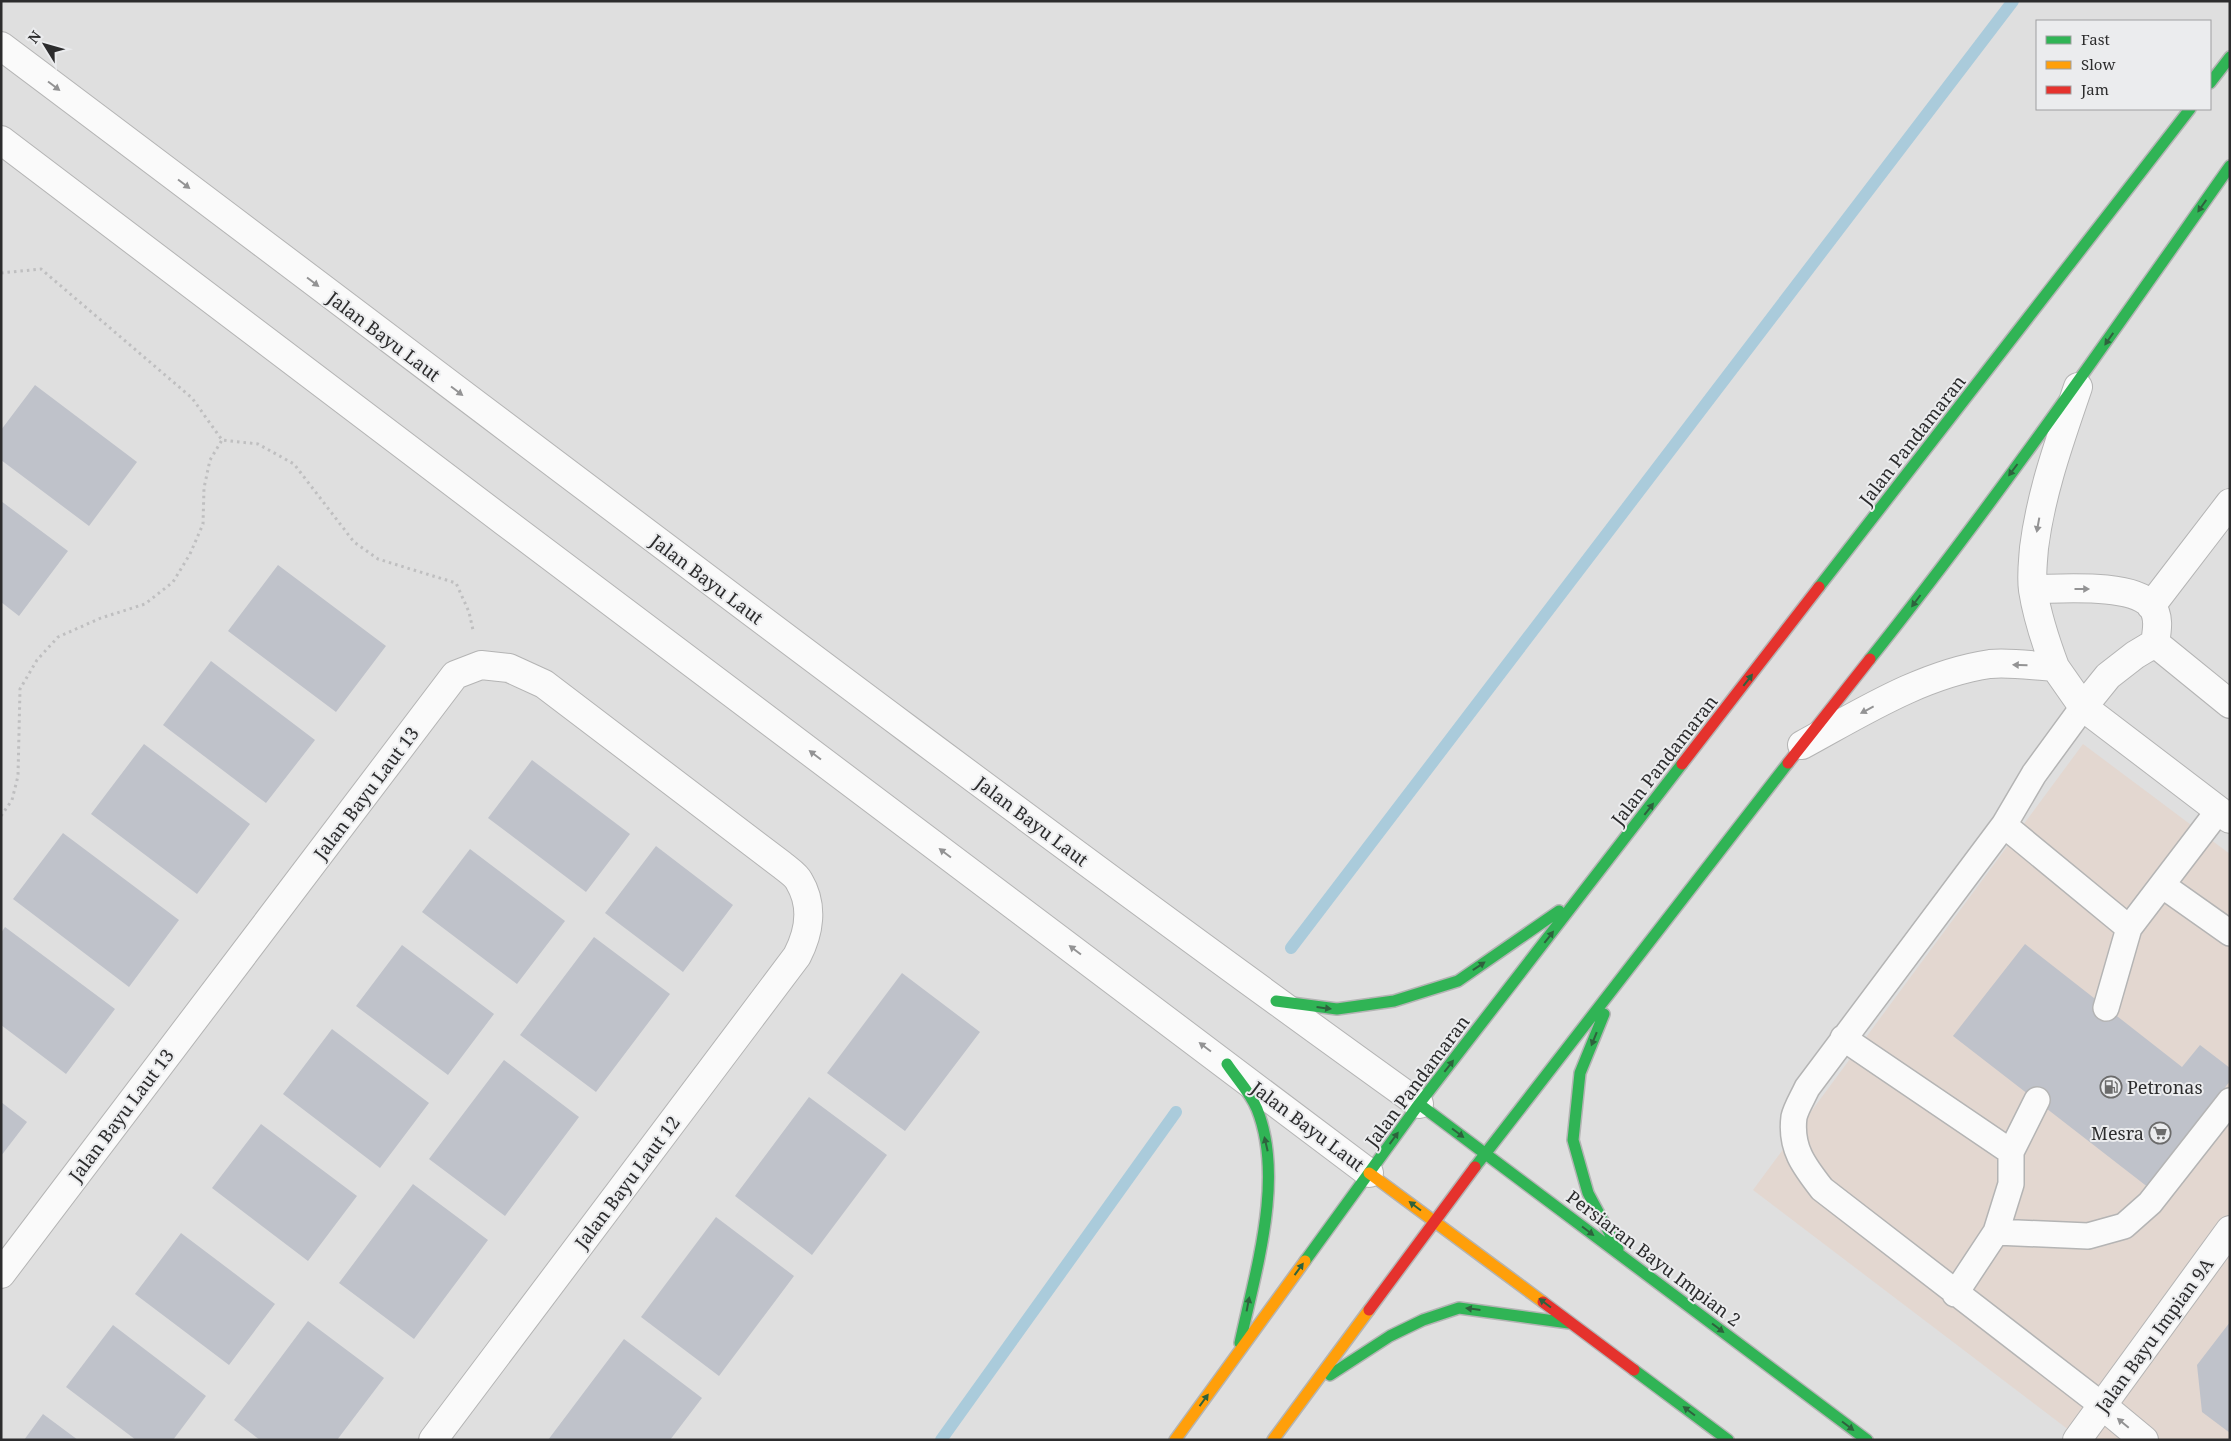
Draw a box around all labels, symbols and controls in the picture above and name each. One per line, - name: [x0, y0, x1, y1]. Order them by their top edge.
- north arrow: [20, 20, 70, 70]
- legend: [2036, 20, 2211, 110]
- text: N: [23, 27, 45, 47]
- text: Fast: [2081, 29, 2110, 49]
- text: Slow: [2081, 54, 2115, 74]
- text: Jam: [2080, 79, 2109, 99]
- one-way arrow: [47, 81, 61, 91]
- one-way arrow: [177, 179, 191, 189]
- one-way arrow: [2197, 199, 2207, 213]
- one-way arrow: [306, 277, 319, 288]
- street label: Jalan Bayu Laut: [322, 285, 445, 386]
- one-way arrow: [2104, 332, 2114, 346]
- street label: Jalan Pandamaran: [1853, 370, 1971, 511]
- one-way arrow: [450, 386, 464, 396]
- one-way arrow: [2008, 463, 2018, 477]
- one-way arrow: [2033, 518, 2041, 534]
- street label: Jalan Bayu Laut: [645, 528, 768, 629]
- one-way arrow: [2074, 585, 2090, 593]
- one-way arrow: [1911, 594, 1921, 608]
- one-way arrow: [2012, 661, 2028, 669]
- one-way arrow: [1743, 673, 1753, 687]
- street label: Jalan Pandamaran: [1605, 690, 1723, 831]
- one-way arrow: [1860, 706, 1874, 714]
- street label: Jalan Bayu Laut 13: [308, 722, 424, 865]
- one-way arrow: [808, 750, 822, 760]
- street label: Jalan Bayu Laut: [970, 770, 1093, 871]
- one-way arrow: [1643, 803, 1654, 816]
- one-way arrow: [939, 847, 952, 858]
- one-way arrow: [1544, 930, 1554, 944]
- one-way arrow: [1068, 945, 1082, 955]
- one-way arrow: [1472, 961, 1485, 971]
- one-way arrow: [1317, 1004, 1333, 1012]
- street label: Jalan Pandamaran: [1359, 1010, 1475, 1153]
- one-way arrow: [1589, 1032, 1597, 1047]
- one-way arrow: [1199, 1042, 1212, 1053]
- street label: Jalan Bayu Laut 13: [63, 1044, 179, 1187]
- one-way arrow: [1444, 1059, 1455, 1072]
- street label: Jalan Bayu Laut: [1246, 1075, 1369, 1176]
- fuel station icon: Petronas: [2099, 1075, 2123, 1099]
- place label: Petronas: [2127, 1075, 2203, 1099]
- street label: Jalan Bayu Laut 12: [569, 1111, 685, 1254]
- place label: Mesra: [2091, 1121, 2144, 1145]
- supermarket icon: Mesra: [2148, 1121, 2172, 1145]
- one-way arrow: [1451, 1128, 1464, 1139]
- one-way arrow: [1389, 1131, 1399, 1145]
- one-way arrow: [1262, 1137, 1270, 1152]
- street label: Persiaran Bayu Impian 2: [1562, 1185, 1746, 1331]
- one-way arrow: [1408, 1201, 1421, 1211]
- one-way arrow: [1581, 1225, 1594, 1236]
- street label: Jalan Bayu Impian 9A: [2089, 1252, 2219, 1418]
- one-way arrow: [1294, 1262, 1304, 1276]
- one-way arrow: [1244, 1296, 1252, 1312]
- one-way arrow: [1538, 1298, 1552, 1308]
- one-way arrow: [1464, 1305, 1480, 1313]
- one-way arrow: [1711, 1323, 1725, 1333]
- one-way arrow: [1199, 1393, 1209, 1407]
- one-way arrow: [1683, 1405, 1696, 1416]
- one-way arrow: [2117, 1417, 2130, 1428]
- one-way arrow: [1841, 1421, 1855, 1431]

